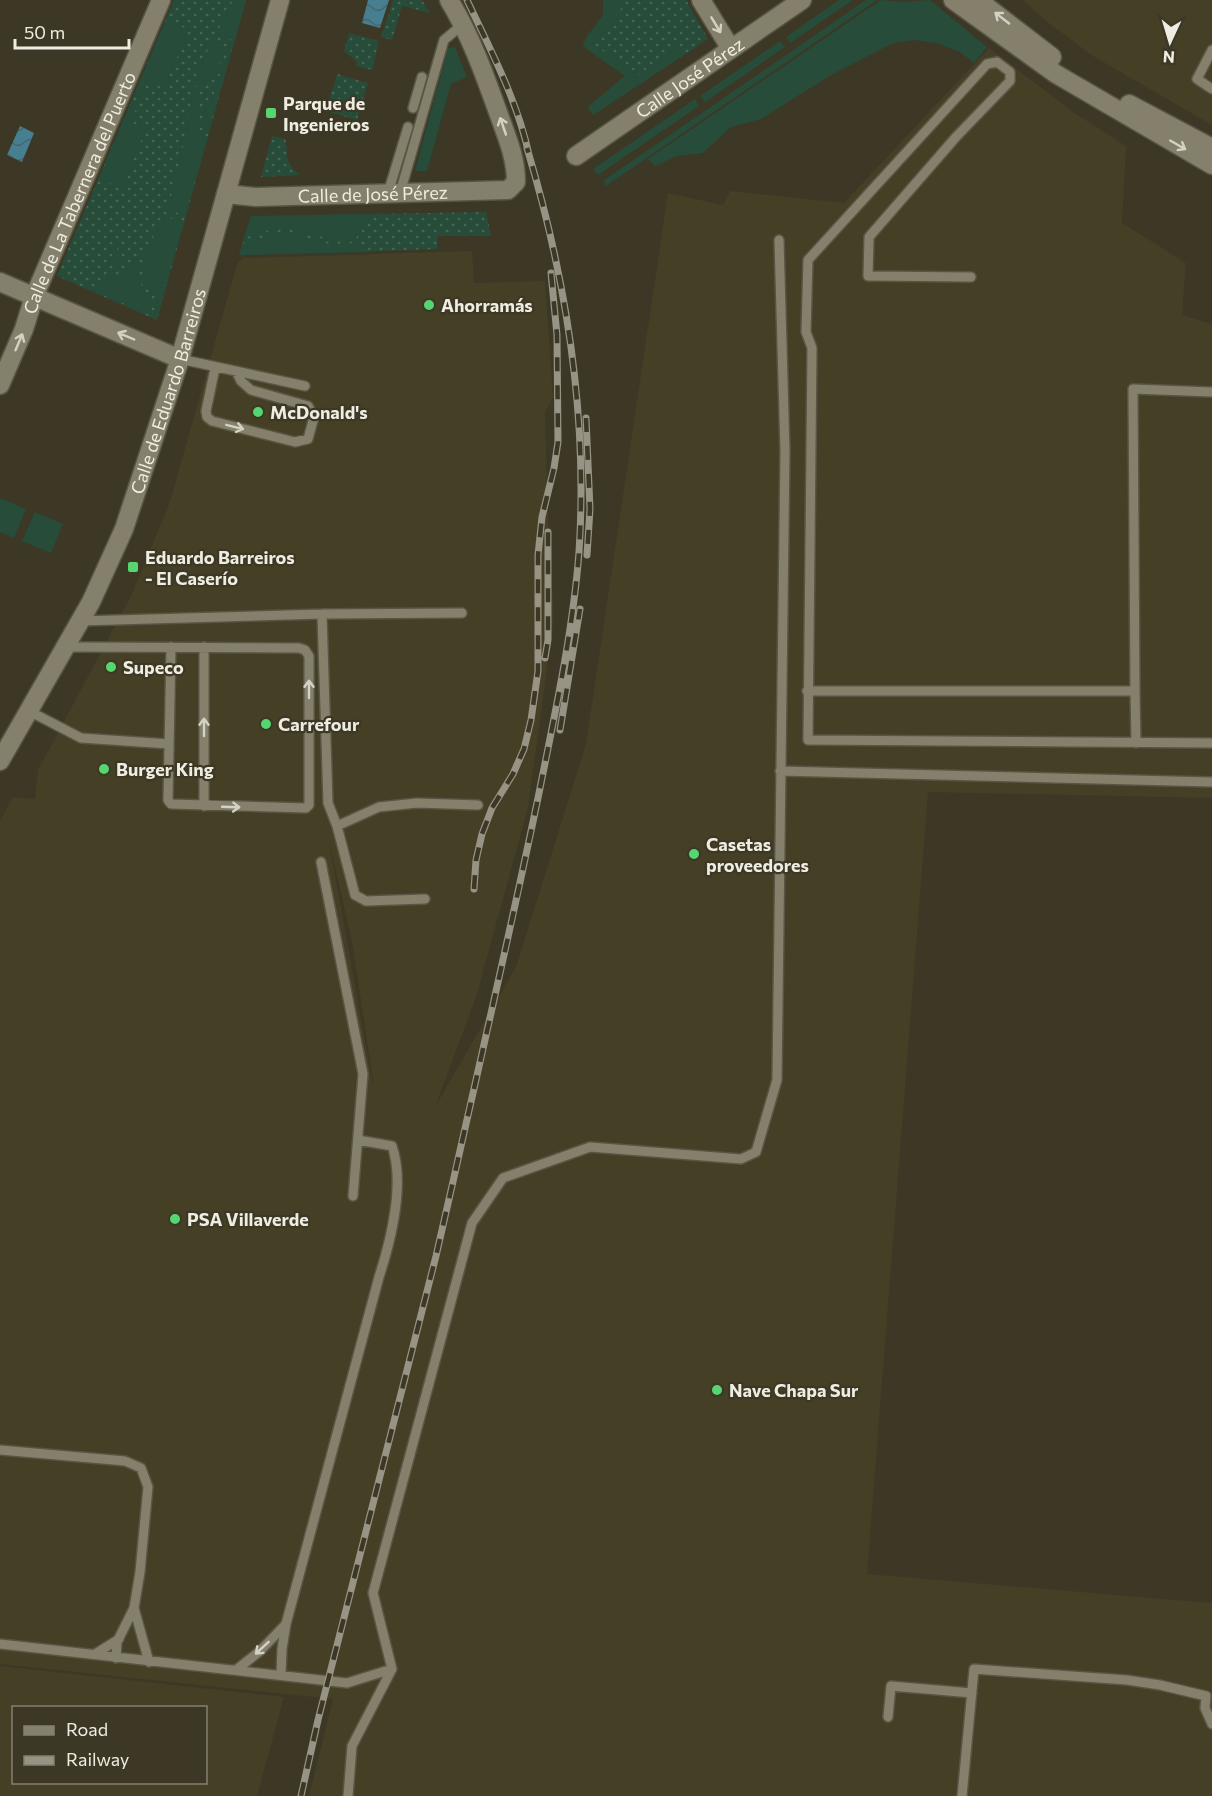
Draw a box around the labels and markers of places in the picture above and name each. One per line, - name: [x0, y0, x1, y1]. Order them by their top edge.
- place label: Parque de Ingenieros: [283, 92, 369, 135]
- marker: Parque de Ingenieros: [264, 106, 278, 120]
- place label: Ahorramás: [441, 294, 533, 316]
- marker: Ahorramás: [422, 298, 436, 312]
- place label: McDonald's: [270, 401, 368, 423]
- marker: McDonald's: [251, 405, 265, 419]
- place label: Eduardo Barreiros - El Caserío: [145, 546, 295, 589]
- marker: Eduardo Barreiros - El Caserío: [126, 560, 140, 574]
- place label: Supeco: [123, 656, 184, 678]
- marker: Supeco: [104, 660, 118, 674]
- place label: Carrefour: [278, 713, 360, 735]
- marker: Carrefour: [259, 717, 273, 731]
- place label: Burger King: [116, 758, 214, 780]
- marker: Burger King: [97, 762, 111, 776]
- place label: Casetas proveedores: [706, 833, 809, 876]
- marker: Casetas proveedores: [687, 847, 701, 861]
- place label: PSA Villaverde: [187, 1208, 309, 1230]
- marker: PSA Villaverde: [168, 1212, 182, 1226]
- place label: Nave Chapa Sur: [729, 1379, 859, 1401]
- marker: Nave Chapa Sur: [710, 1383, 724, 1397]

